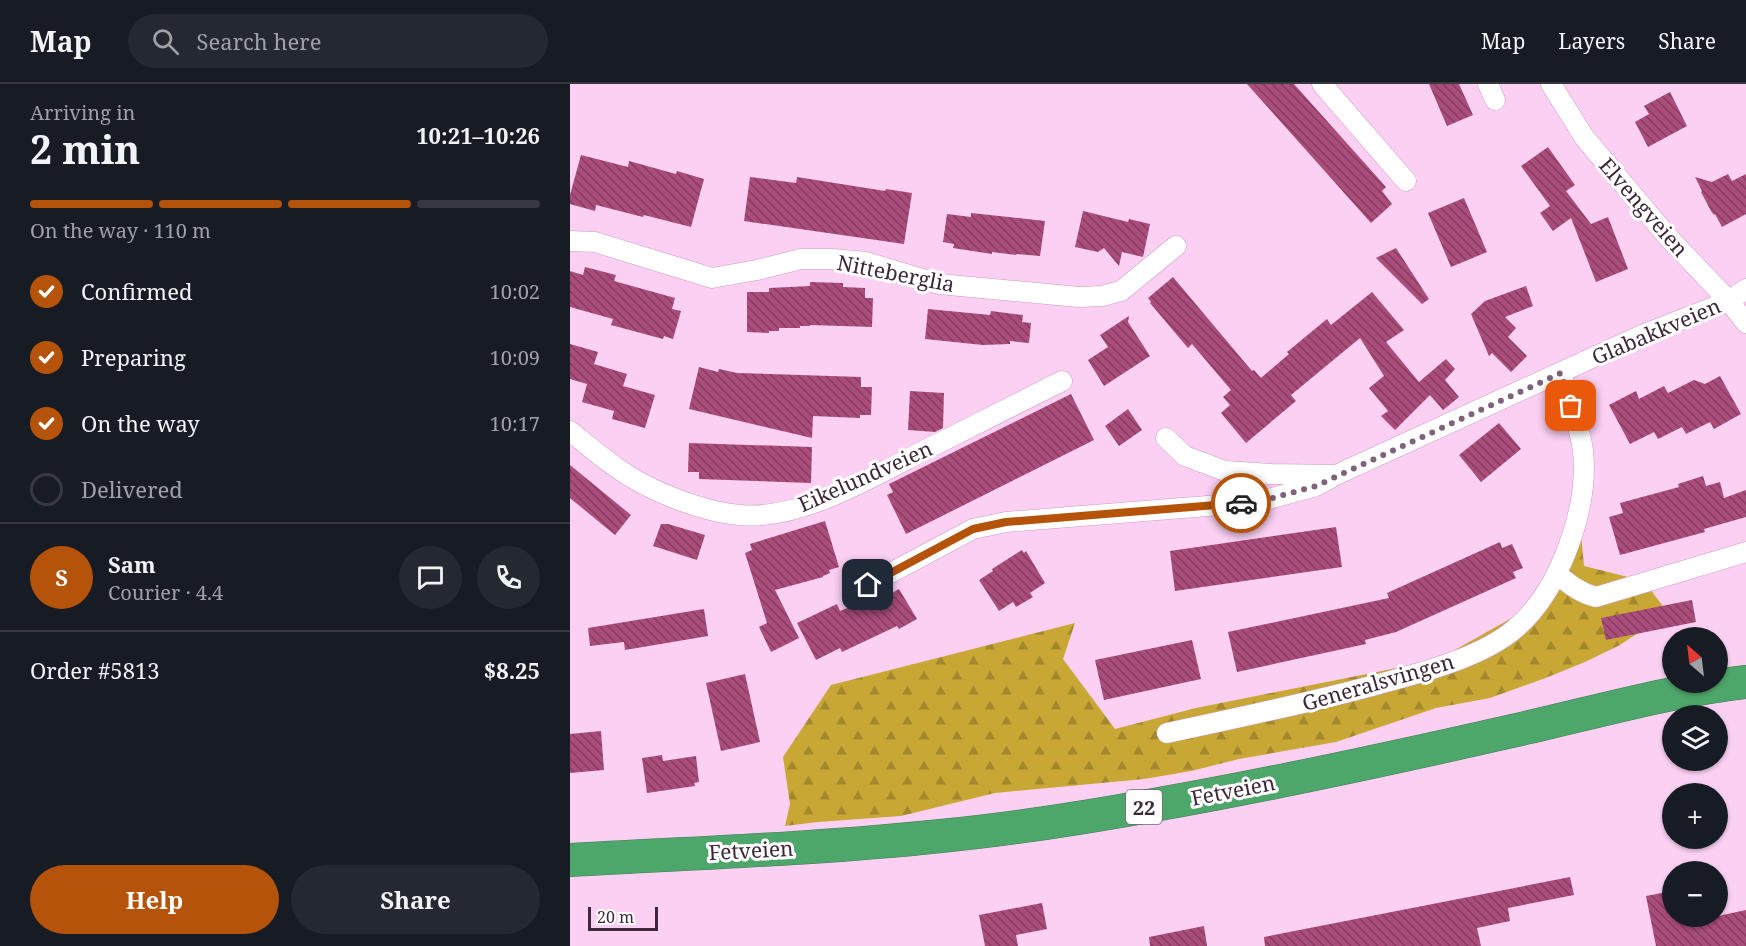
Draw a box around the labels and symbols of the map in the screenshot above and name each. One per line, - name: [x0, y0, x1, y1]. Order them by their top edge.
- street label: Elvengveien: [1593, 152, 1695, 262]
- street label: Nitteberglia: [835, 248, 957, 298]
- street label: Glabakkveien: [1587, 291, 1725, 371]
- pin: [1545, 380, 1596, 431]
- street label: Eikelundveien: [793, 434, 937, 518]
- courier: [1211, 473, 1271, 533]
- pin: [842, 559, 893, 610]
- north arrow: [1662, 627, 1728, 693]
- street label: Generalsvingen: [1299, 647, 1457, 717]
- street label: Fetveien: [1189, 768, 1277, 812]
- road number: 22: [1126, 790, 1162, 824]
- street label: Fetveien: [708, 834, 794, 866]
- scale bar: [588, 904, 658, 932]

